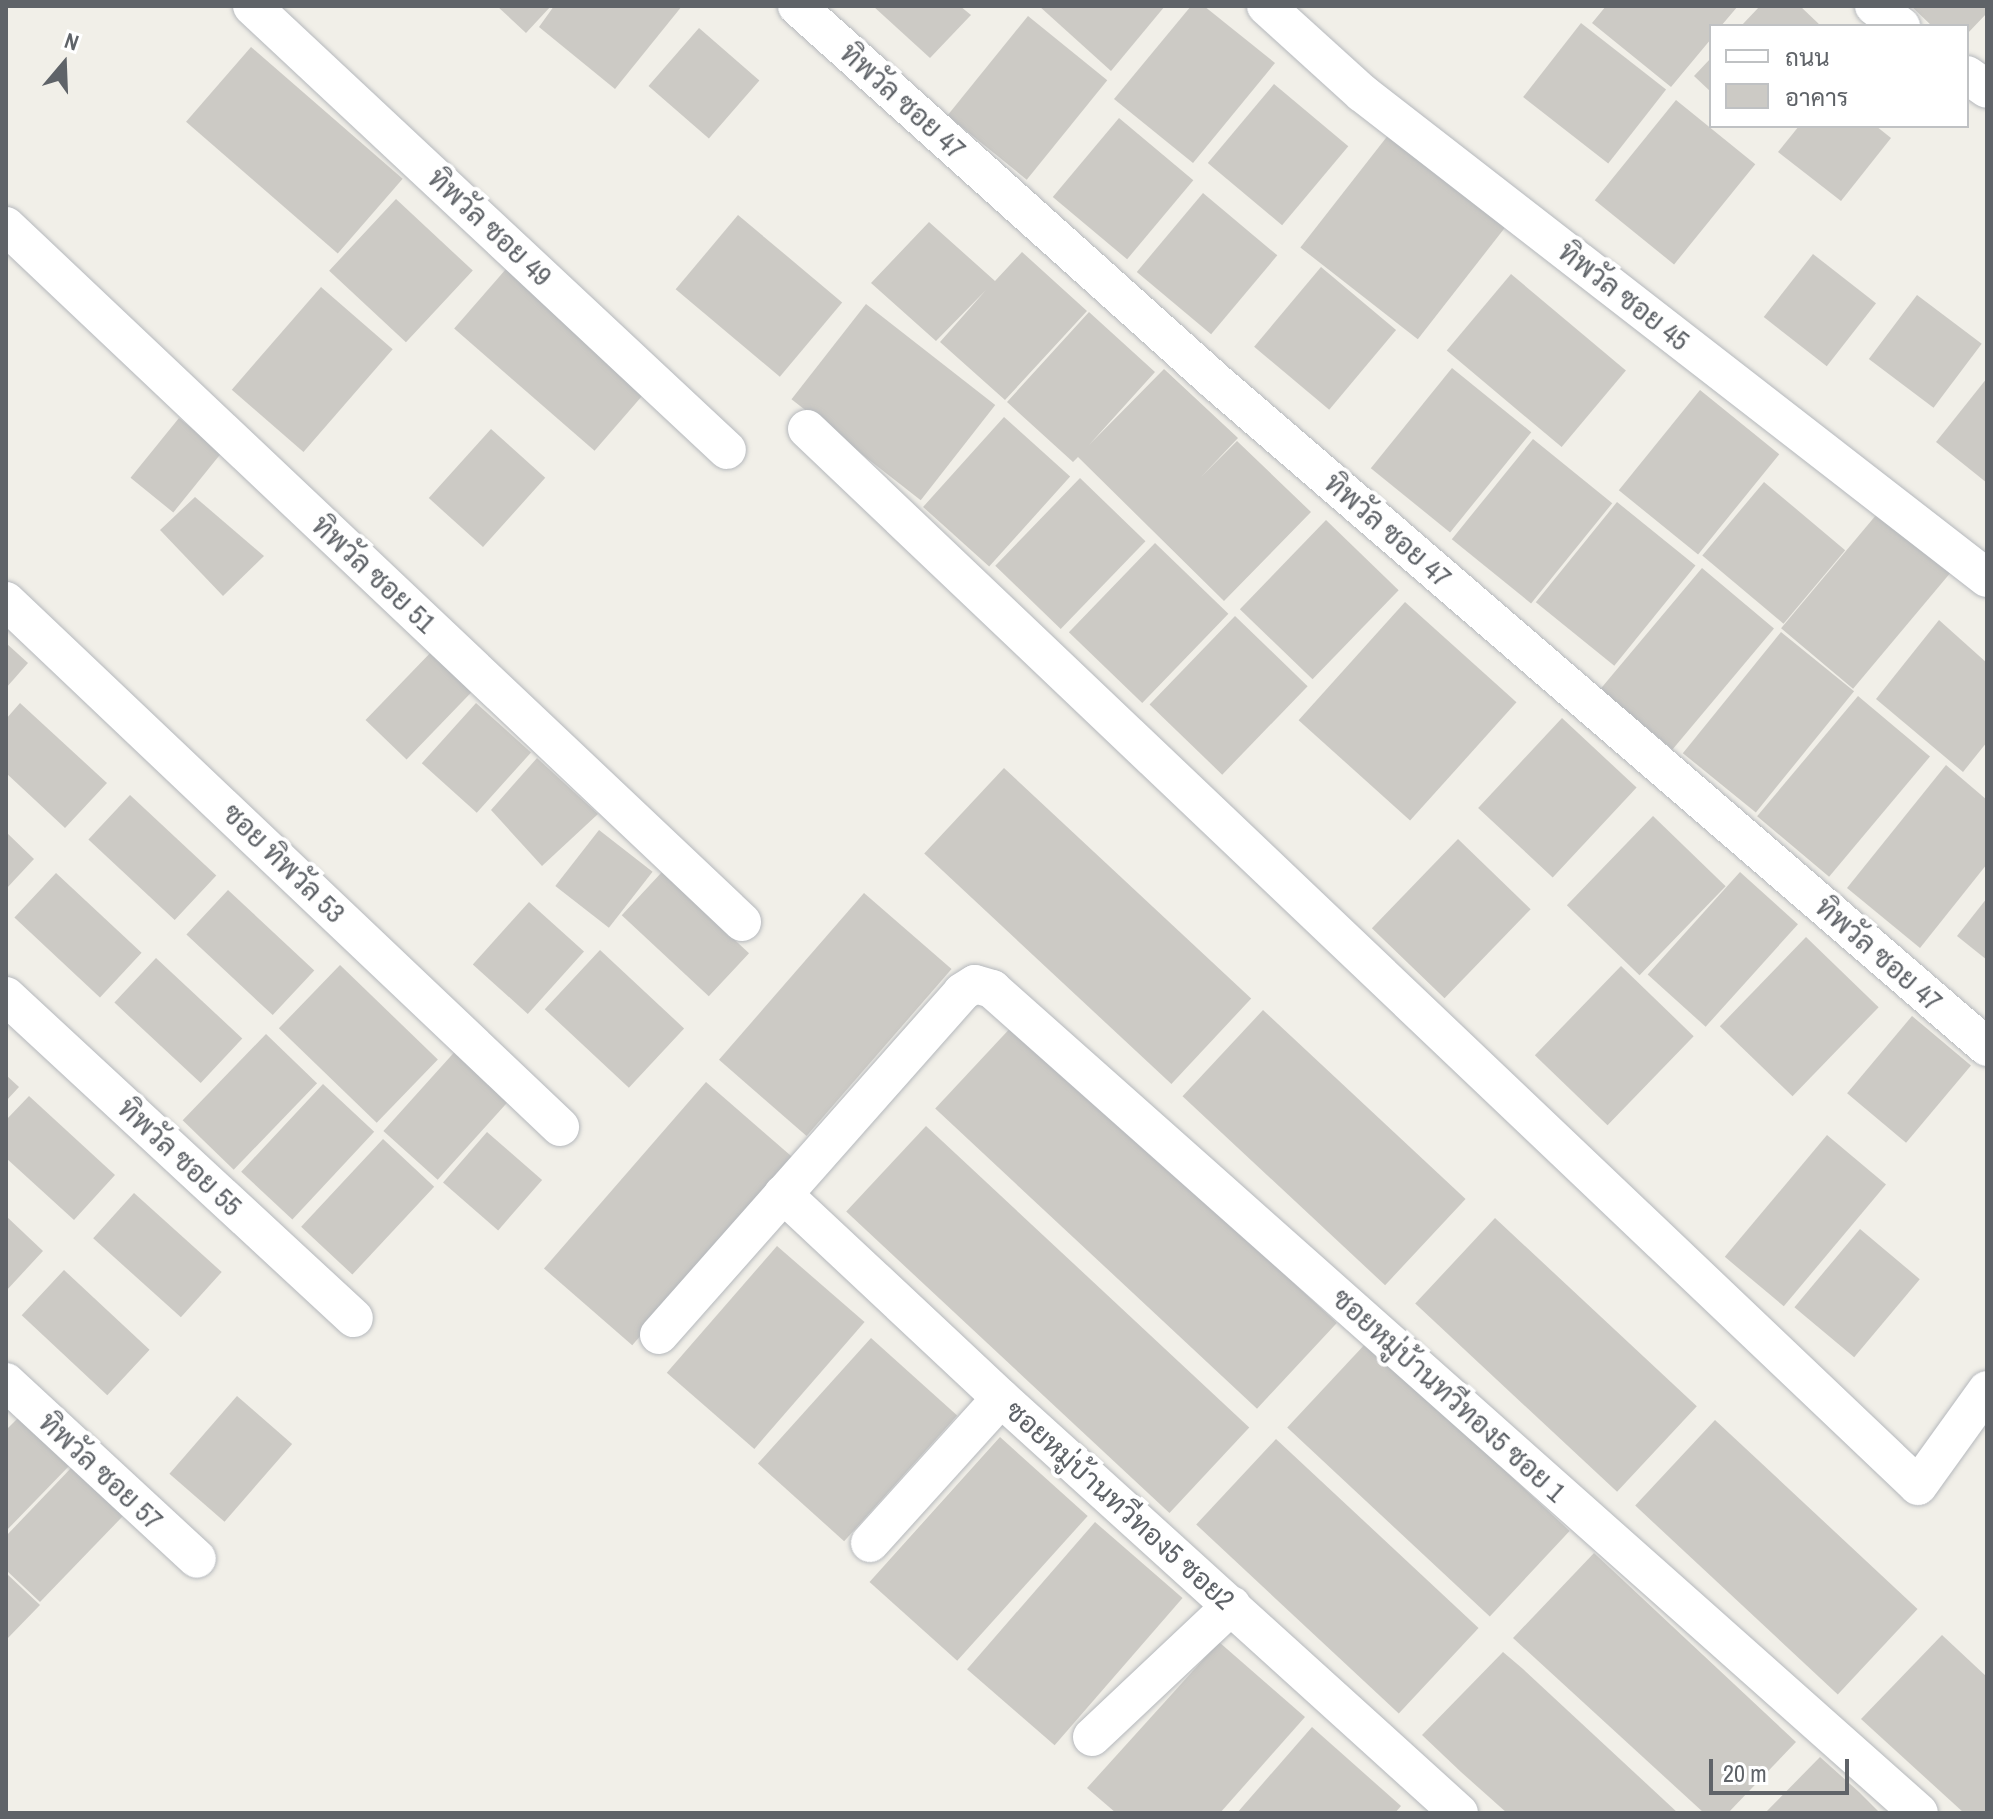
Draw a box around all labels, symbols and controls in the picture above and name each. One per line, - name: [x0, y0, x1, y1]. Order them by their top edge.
- north arrow: [24, 24, 104, 104]
- legend: [1709, 24, 1969, 128]
- text: N: [61, 25, 83, 58]
- street label: ทิพวัล ซอย 47: [833, 36, 973, 166]
- text: ถนน: [1785, 41, 1830, 73]
- text: อาคาร: [1785, 81, 1848, 113]
- street label: ทิพวัล ซอย 49: [421, 161, 559, 293]
- street label: ทิพวัล ซอย 45: [1552, 234, 1696, 358]
- street label: ทิพวัล ซอย 47: [1318, 466, 1458, 594]
- street label: ทิพวัล ซอย 51: [305, 508, 443, 640]
- street label: ซอย ทิพวัล 53: [216, 796, 352, 930]
- street label: ทิพวัล ซอย 47: [1809, 890, 1949, 1018]
- street label: ทิพวัล ซอย 55: [111, 1091, 249, 1223]
- street label: ซอยหมู่บ้านทวีทอง5 ซอย 1: [1325, 1281, 1573, 1509]
- street label: ซอยหมู่บ้านทวีทอง5 ซอย2: [999, 1393, 1241, 1617]
- street label: ทิพวัล ซอย 57: [32, 1405, 170, 1537]
- scale bar: [1713, 1743, 1853, 1793]
- text: 20 m: [1723, 1757, 1767, 1789]

